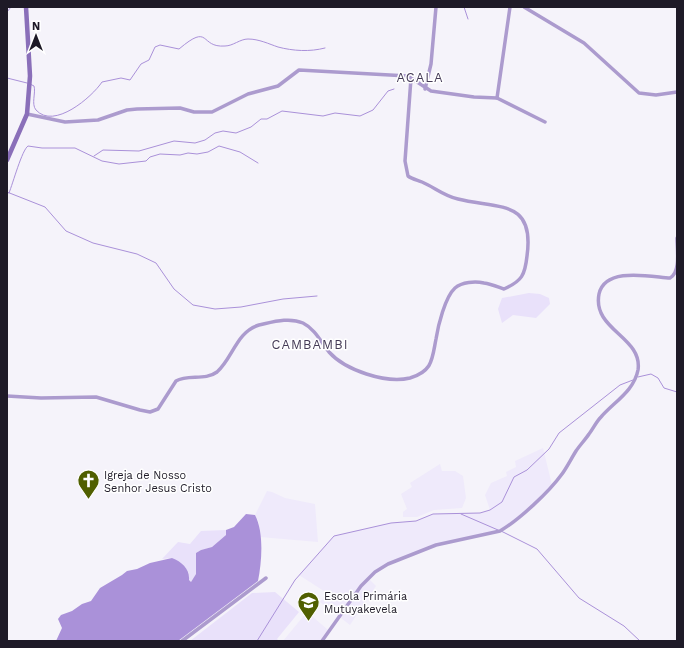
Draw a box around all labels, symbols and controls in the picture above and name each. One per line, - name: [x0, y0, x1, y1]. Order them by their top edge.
- north arrow: [16, 16, 56, 56]
- text: N: [32, 20, 40, 33]
- district label: ACALA: [396, 70, 444, 85]
- district label: CAMBAMBI: [272, 337, 348, 352]
- church icon: Igreja de Nosso Senhor Jesus Cristo: [75, 468, 101, 501]
- place label: Igreja de Nosso Senhor Jesus Cristo: [104, 469, 212, 495]
- school or university icon: Escola Primária Mutuyakevela: [296, 589, 322, 622]
- place label: Escola Primária Mutuyakevela: [324, 590, 407, 616]

